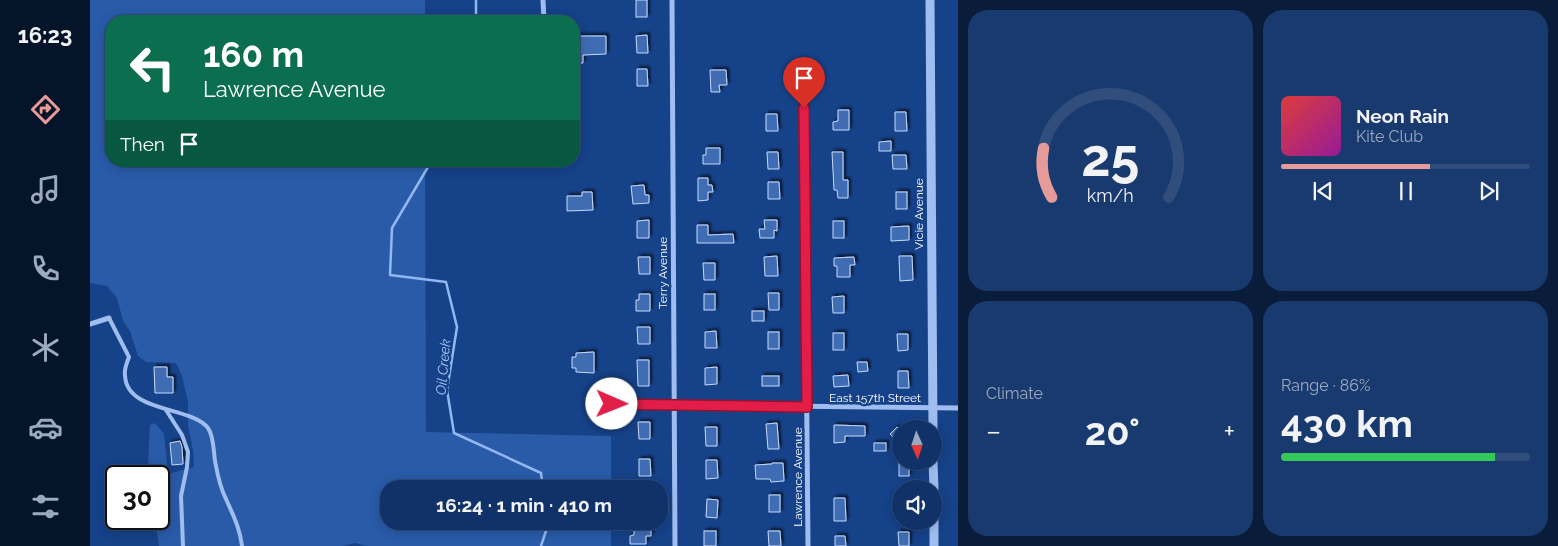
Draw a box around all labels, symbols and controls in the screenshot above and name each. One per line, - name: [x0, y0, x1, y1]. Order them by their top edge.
- text: 16:23: [18, 22, 72, 48]
- text: 160 m: [203, 34, 304, 75]
- icon: left: [120, 35, 185, 100]
- pin: [783, 57, 825, 108]
- icon: arrive: [790, 64, 818, 92]
- text: Lawrence Avenue: [203, 76, 385, 102]
- icon: directions: [28, 92, 63, 127]
- text: Neon Rain: [1356, 105, 1449, 127]
- text: 25: [1081, 127, 1140, 188]
- text: Kite Club: [1356, 127, 1423, 146]
- icon: arrive: [175, 130, 203, 158]
- text: Then: [120, 133, 165, 155]
- icon: music: [28, 172, 63, 207]
- icon: previous: [1309, 177, 1337, 205]
- icon: pause: [1392, 177, 1420, 205]
- icon: next: [1475, 177, 1503, 205]
- street label: Vicie Avenue: [912, 178, 926, 250]
- text: km/h: [1087, 185, 1134, 206]
- street label: Terry Avenue: [656, 237, 670, 309]
- icon: phone: [28, 251, 63, 286]
- icon: climate: [28, 330, 63, 365]
- water label: Oil Creek: [433, 338, 453, 396]
- text: Range · 86%: [1281, 376, 1370, 395]
- position arrow: [585, 377, 637, 429]
- text: Climate: [986, 384, 1043, 403]
- street label: East 157th Street: [829, 391, 921, 405]
- text: 430 km: [1281, 401, 1413, 446]
- text: 20°: [1085, 409, 1140, 454]
- icon: car: [28, 410, 63, 445]
- text: −: [986, 415, 1001, 448]
- text: +: [1223, 415, 1235, 448]
- north arrow: [892, 420, 942, 470]
- map controls: [892, 420, 942, 530]
- street label: Lawrence Avenue: [791, 427, 805, 527]
- speed limit sign: 30: [105, 465, 170, 530]
- button: sound: [892, 480, 942, 530]
- icon: filters: [28, 489, 63, 524]
- text: 16:24 · 1 min · 410 m: [436, 494, 612, 516]

